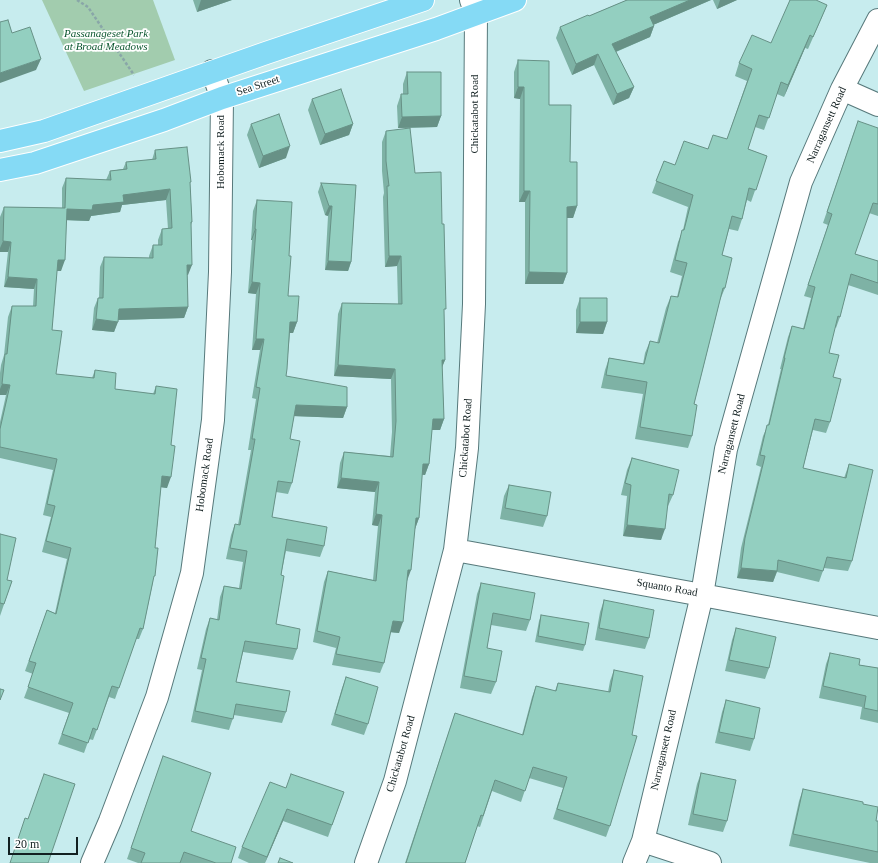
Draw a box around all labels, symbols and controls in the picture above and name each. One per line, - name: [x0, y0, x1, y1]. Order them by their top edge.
- park label: Passanageset Park at Broad Meadows: [64, 27, 148, 53]
- street label: Sea Street: [235, 73, 281, 99]
- street label: Chickatabot Road: [468, 74, 482, 154]
- street label: Narragansett Road: [804, 85, 850, 165]
- street label: Hobomack Road: [214, 115, 228, 189]
- street label: Narragansett Road: [716, 393, 748, 475]
- street label: Chickatabot Road: [457, 398, 475, 478]
- street label: Hobomack Road: [193, 437, 217, 513]
- street label: Squanto Road: [635, 576, 699, 600]
- street label: Narragansett Road: [648, 708, 680, 792]
- street label: Chickatabot Road: [384, 714, 418, 794]
- scale bar: [10, 829, 80, 855]
- text: 20 m: [15, 837, 39, 851]

